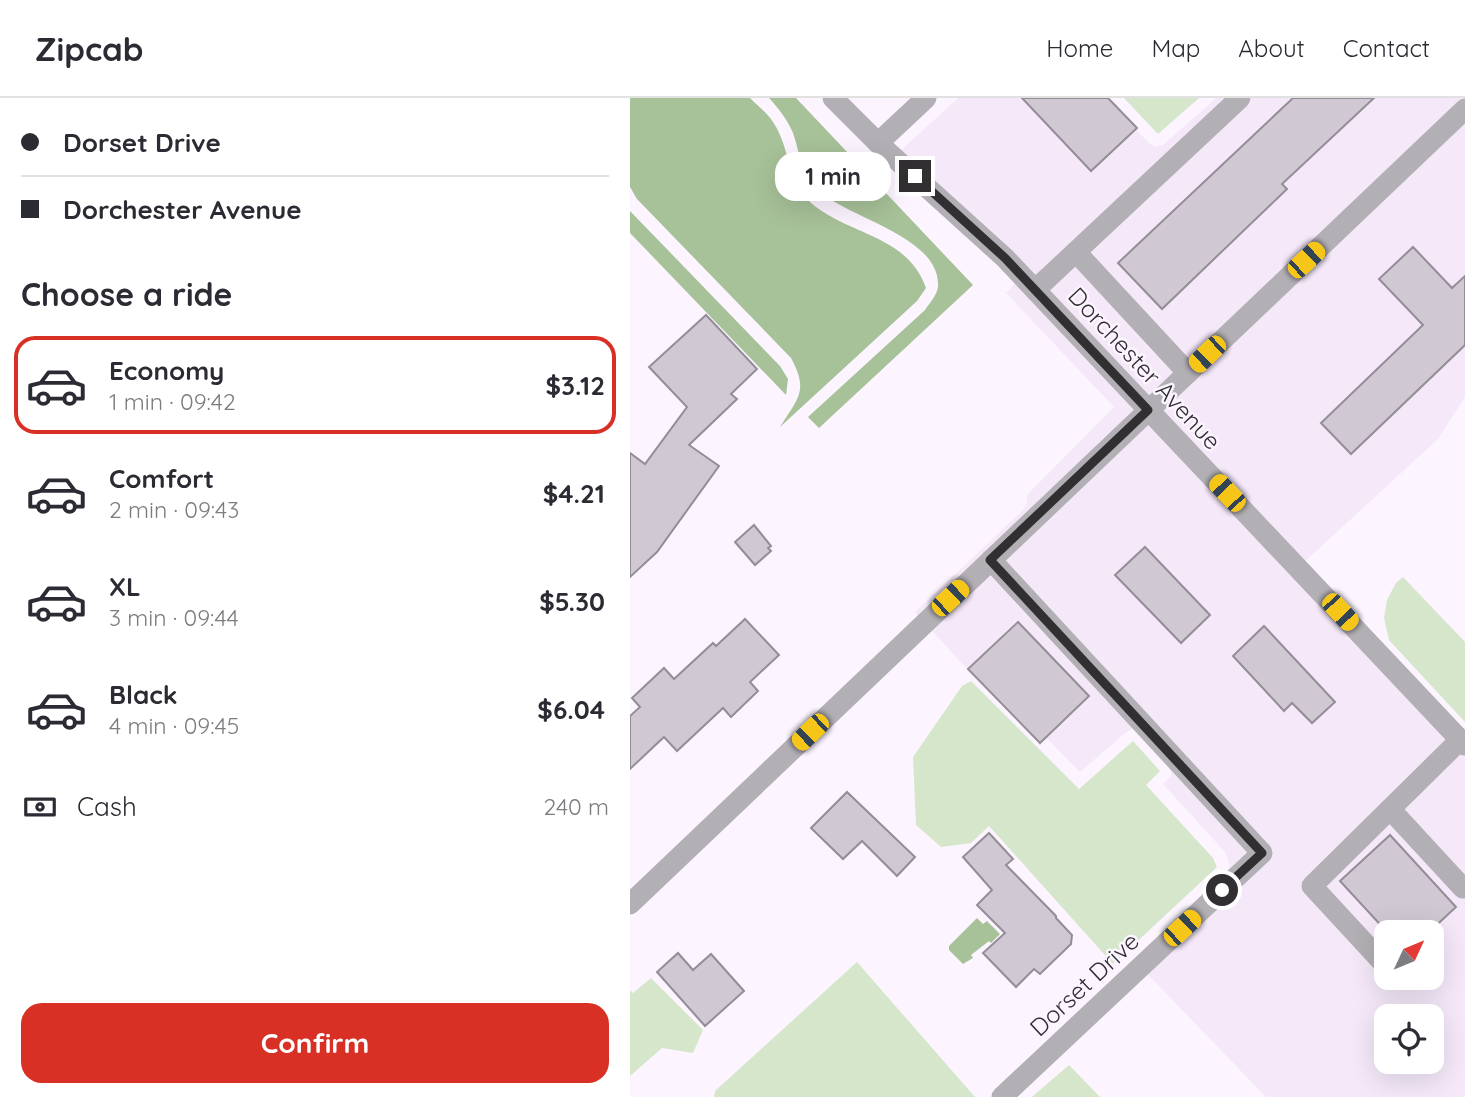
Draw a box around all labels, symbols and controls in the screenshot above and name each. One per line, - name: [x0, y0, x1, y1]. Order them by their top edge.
- text: Zipcab: [35, 28, 144, 69]
- text: Home: [1046, 33, 1113, 63]
- text: Map: [1151, 33, 1200, 63]
- text: About: [1238, 33, 1305, 63]
- text: Contact: [1343, 33, 1430, 63]
- text: Dorset Drive: [63, 126, 221, 159]
- callout: 1 min: [775, 152, 890, 200]
- route end: [899, 160, 931, 192]
- text: 1 min: [805, 162, 861, 191]
- text: Dorchester Avenue: [63, 193, 302, 226]
- car: [1284, 238, 1329, 282]
- text: Choose a ride: [21, 274, 233, 314]
- street label: Dorchester Avenue: [1062, 281, 1228, 455]
- car: [1185, 332, 1230, 376]
- icon: car: [25, 354, 88, 417]
- text: Economy: [109, 354, 224, 387]
- text: $3.12: [545, 369, 605, 402]
- text: 1 min · 09:42: [109, 387, 236, 416]
- icon: car: [25, 462, 88, 525]
- text: Comfort: [109, 462, 214, 495]
- car: [1205, 470, 1250, 516]
- text: $4.21: [543, 477, 605, 510]
- text: 2 min · 09:43: [109, 495, 239, 524]
- icon: car: [25, 570, 88, 633]
- text: XL: [109, 570, 141, 603]
- car: [928, 576, 973, 620]
- text: $5.30: [539, 585, 605, 618]
- car: [1318, 589, 1363, 635]
- text: 3 min · 09:44: [109, 603, 239, 632]
- icon: car: [25, 678, 88, 741]
- text: Black: [109, 678, 178, 711]
- text: $6.04: [537, 693, 605, 726]
- car: [788, 710, 833, 754]
- text: 4 min · 09:45: [109, 711, 239, 740]
- icon: cash: [21, 788, 59, 826]
- text: Cash: [77, 790, 137, 823]
- text: 240 m: [544, 792, 609, 821]
- route start: [1206, 874, 1238, 906]
- car: [1160, 906, 1205, 950]
- north arrow: [1374, 920, 1444, 990]
- map controls: [1374, 920, 1444, 1074]
- street label: Dorset Drive: [1023, 926, 1145, 1042]
- button: Confirm: [21, 1003, 609, 1083]
- button: locate: [1374, 1004, 1444, 1074]

